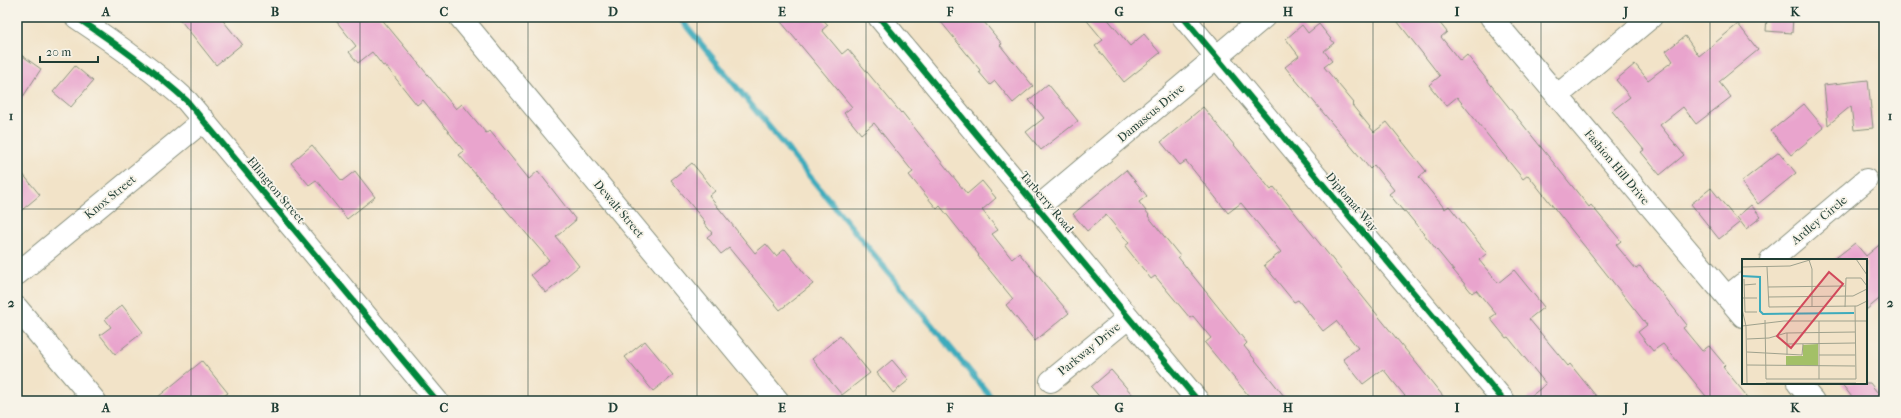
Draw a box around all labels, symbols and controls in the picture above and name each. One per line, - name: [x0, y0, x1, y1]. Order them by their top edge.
- text: A: [101, 4, 111, 19]
- text: B: [271, 4, 280, 19]
- text: C: [440, 4, 449, 19]
- text: D: [608, 4, 618, 19]
- text: E: [778, 4, 786, 19]
- text: F: [946, 4, 954, 19]
- text: G: [1114, 4, 1124, 19]
- text: H: [1283, 4, 1294, 19]
- text: I: [1454, 4, 1460, 19]
- text: J: [1622, 4, 1629, 20]
- text: K: [1790, 4, 1801, 19]
- scale bar: [40, 38, 98, 64]
- text: 20 m: [46, 45, 71, 59]
- street label: Damascus Drive: [1115, 81, 1187, 145]
- text: 1: [9, 108, 14, 123]
- text: 1: [1888, 108, 1893, 123]
- street label: Fashion Hill Drive: [1582, 127, 1652, 207]
- street label: Ellington Street: [244, 154, 308, 227]
- street label: Tarberry Road: [1017, 168, 1077, 236]
- street label: Diplomat Way: [1323, 169, 1381, 235]
- street label: Knox Street: [82, 172, 139, 222]
- street label: Dewalt Street: [591, 177, 648, 241]
- street label: Ardley Circle: [1788, 193, 1850, 248]
- inset map: [1742, 259, 1867, 384]
- text: 2: [8, 295, 15, 310]
- text: 2: [1887, 295, 1894, 310]
- street label: Parkway Drive: [1055, 320, 1123, 378]
- text: A: [101, 400, 111, 415]
- text: B: [271, 400, 280, 415]
- text: C: [440, 400, 449, 415]
- text: D: [608, 400, 618, 415]
- text: E: [778, 400, 786, 415]
- text: F: [946, 400, 954, 415]
- text: G: [1114, 400, 1124, 415]
- text: H: [1283, 400, 1294, 415]
- text: I: [1454, 400, 1460, 415]
- text: J: [1622, 400, 1629, 416]
- text: K: [1790, 400, 1801, 415]

